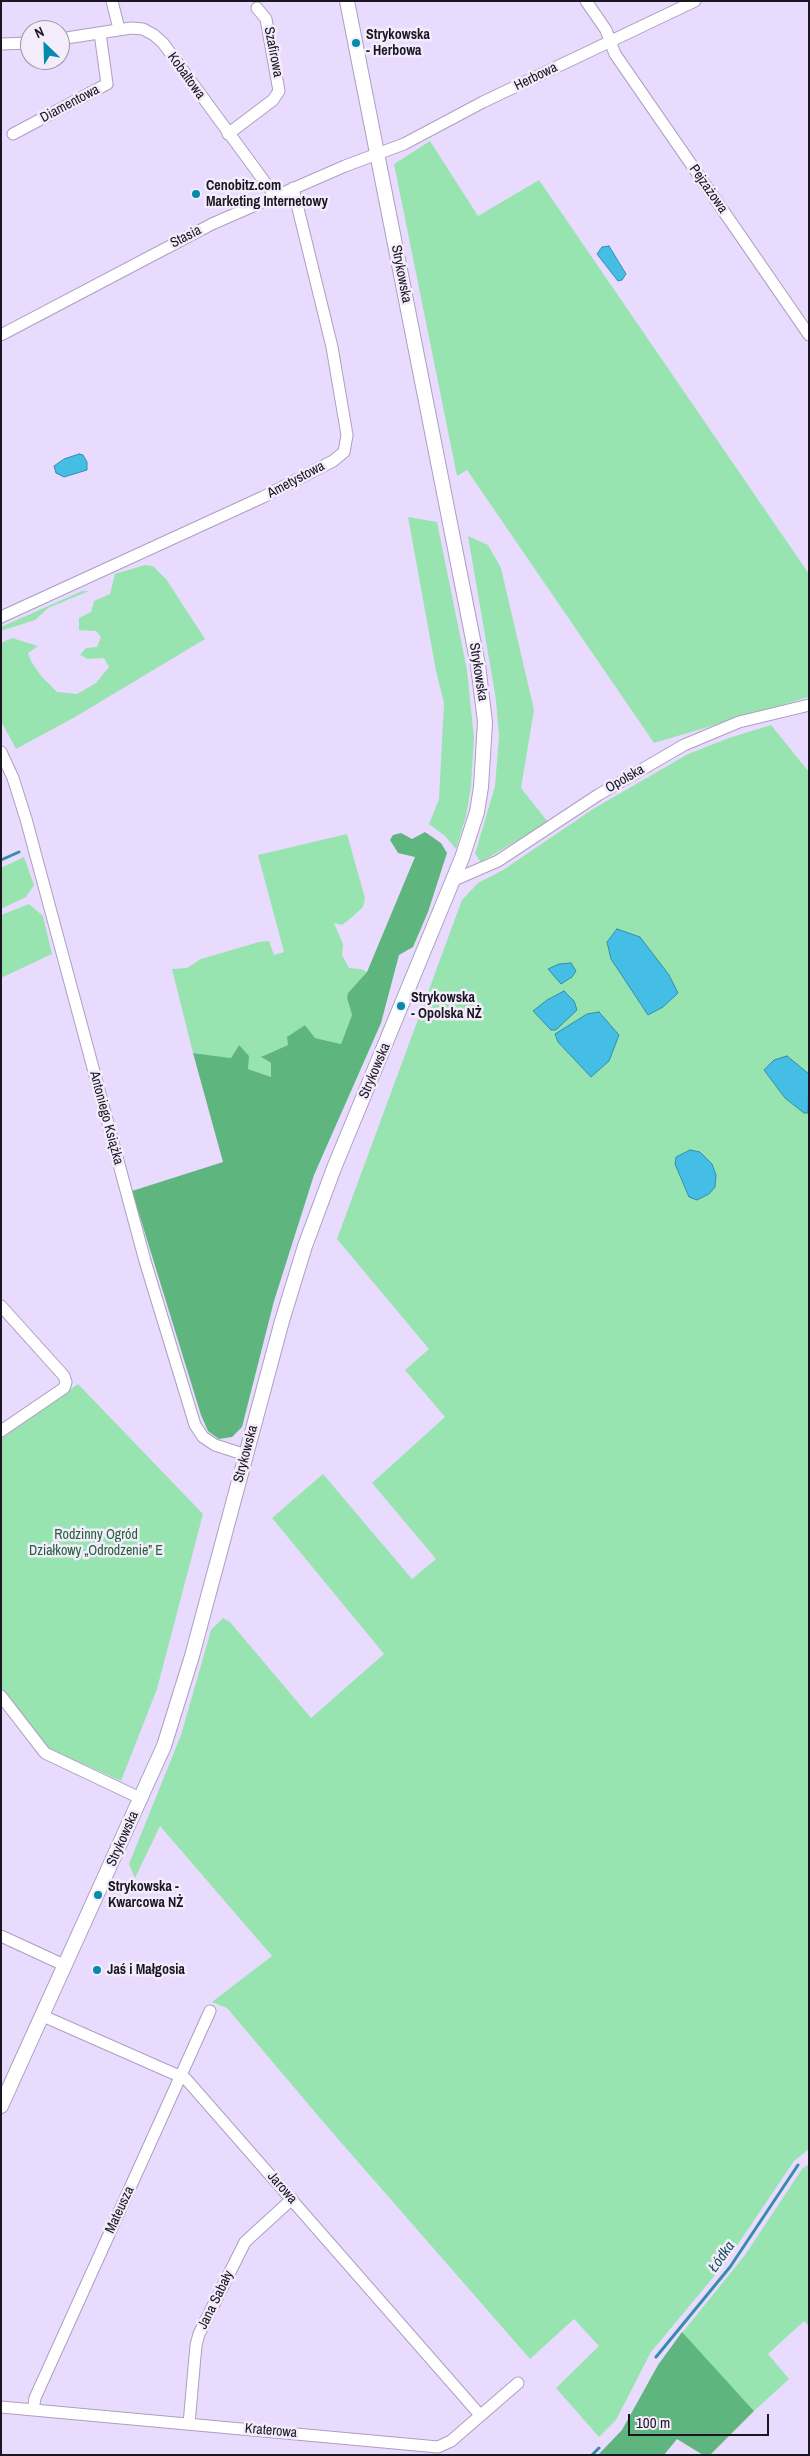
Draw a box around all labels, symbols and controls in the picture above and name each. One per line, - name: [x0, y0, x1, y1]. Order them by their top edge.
- north arrow: [20, 20, 70, 70]
- text: N: [32, 22, 47, 42]
- street label: Szafirowa: [260, 25, 286, 79]
- place label: Strykowska - Herbowa: [366, 27, 430, 59]
- marker: Strykowska - Herbowa: [350, 37, 362, 49]
- street label: Kobaltowa: [163, 49, 209, 103]
- street label: Herbowa: [512, 59, 560, 95]
- street label: Diamentowa: [38, 81, 102, 127]
- street label: Pejzażowa: [685, 161, 731, 217]
- place label: Cenobitz.com Marketing Internetowy: [206, 178, 328, 210]
- marker: Cenobitz.com Marketing Internetowy: [190, 188, 202, 200]
- street label: Stasia: [168, 222, 204, 252]
- street label: Strykowska: [387, 244, 415, 304]
- street label: Ametystowa: [264, 458, 328, 502]
- street label: Strykowska: [465, 642, 491, 702]
- street label: Opolska: [603, 761, 647, 797]
- place label: Strykowska - Opolska NŻ: [411, 990, 482, 1022]
- marker: Strykowska - Opolska NŻ: [395, 1000, 407, 1012]
- street label: Strykowska: [356, 1041, 394, 1101]
- street label: Antoniego Książka: [85, 1069, 127, 1167]
- street label: Strykowska: [230, 1423, 262, 1485]
- park label: Rodzinny Ogród Działkowy „Odrodzenie” E: [29, 1527, 163, 1560]
- street label: Strykowska: [103, 1809, 143, 1869]
- place label: Strykowska - Kwarcowa NŻ: [108, 1879, 183, 1911]
- marker: Strykowska - Kwarcowa NŻ: [92, 1889, 104, 1901]
- place label: Jaś i Małgosia: [107, 1962, 185, 1978]
- marker: Jaś i Małgosia: [91, 1964, 103, 1976]
- street label: Jarowa: [264, 2169, 300, 2207]
- street label: Mateusza: [102, 2184, 138, 2236]
- water label: Łódka: [705, 2238, 739, 2276]
- street label: Jana Sabały: [195, 2268, 237, 2332]
- scale bar: [630, 2404, 771, 2436]
- text: 100 m: [636, 2412, 670, 2433]
- street label: Kraterowa: [244, 2420, 298, 2442]

